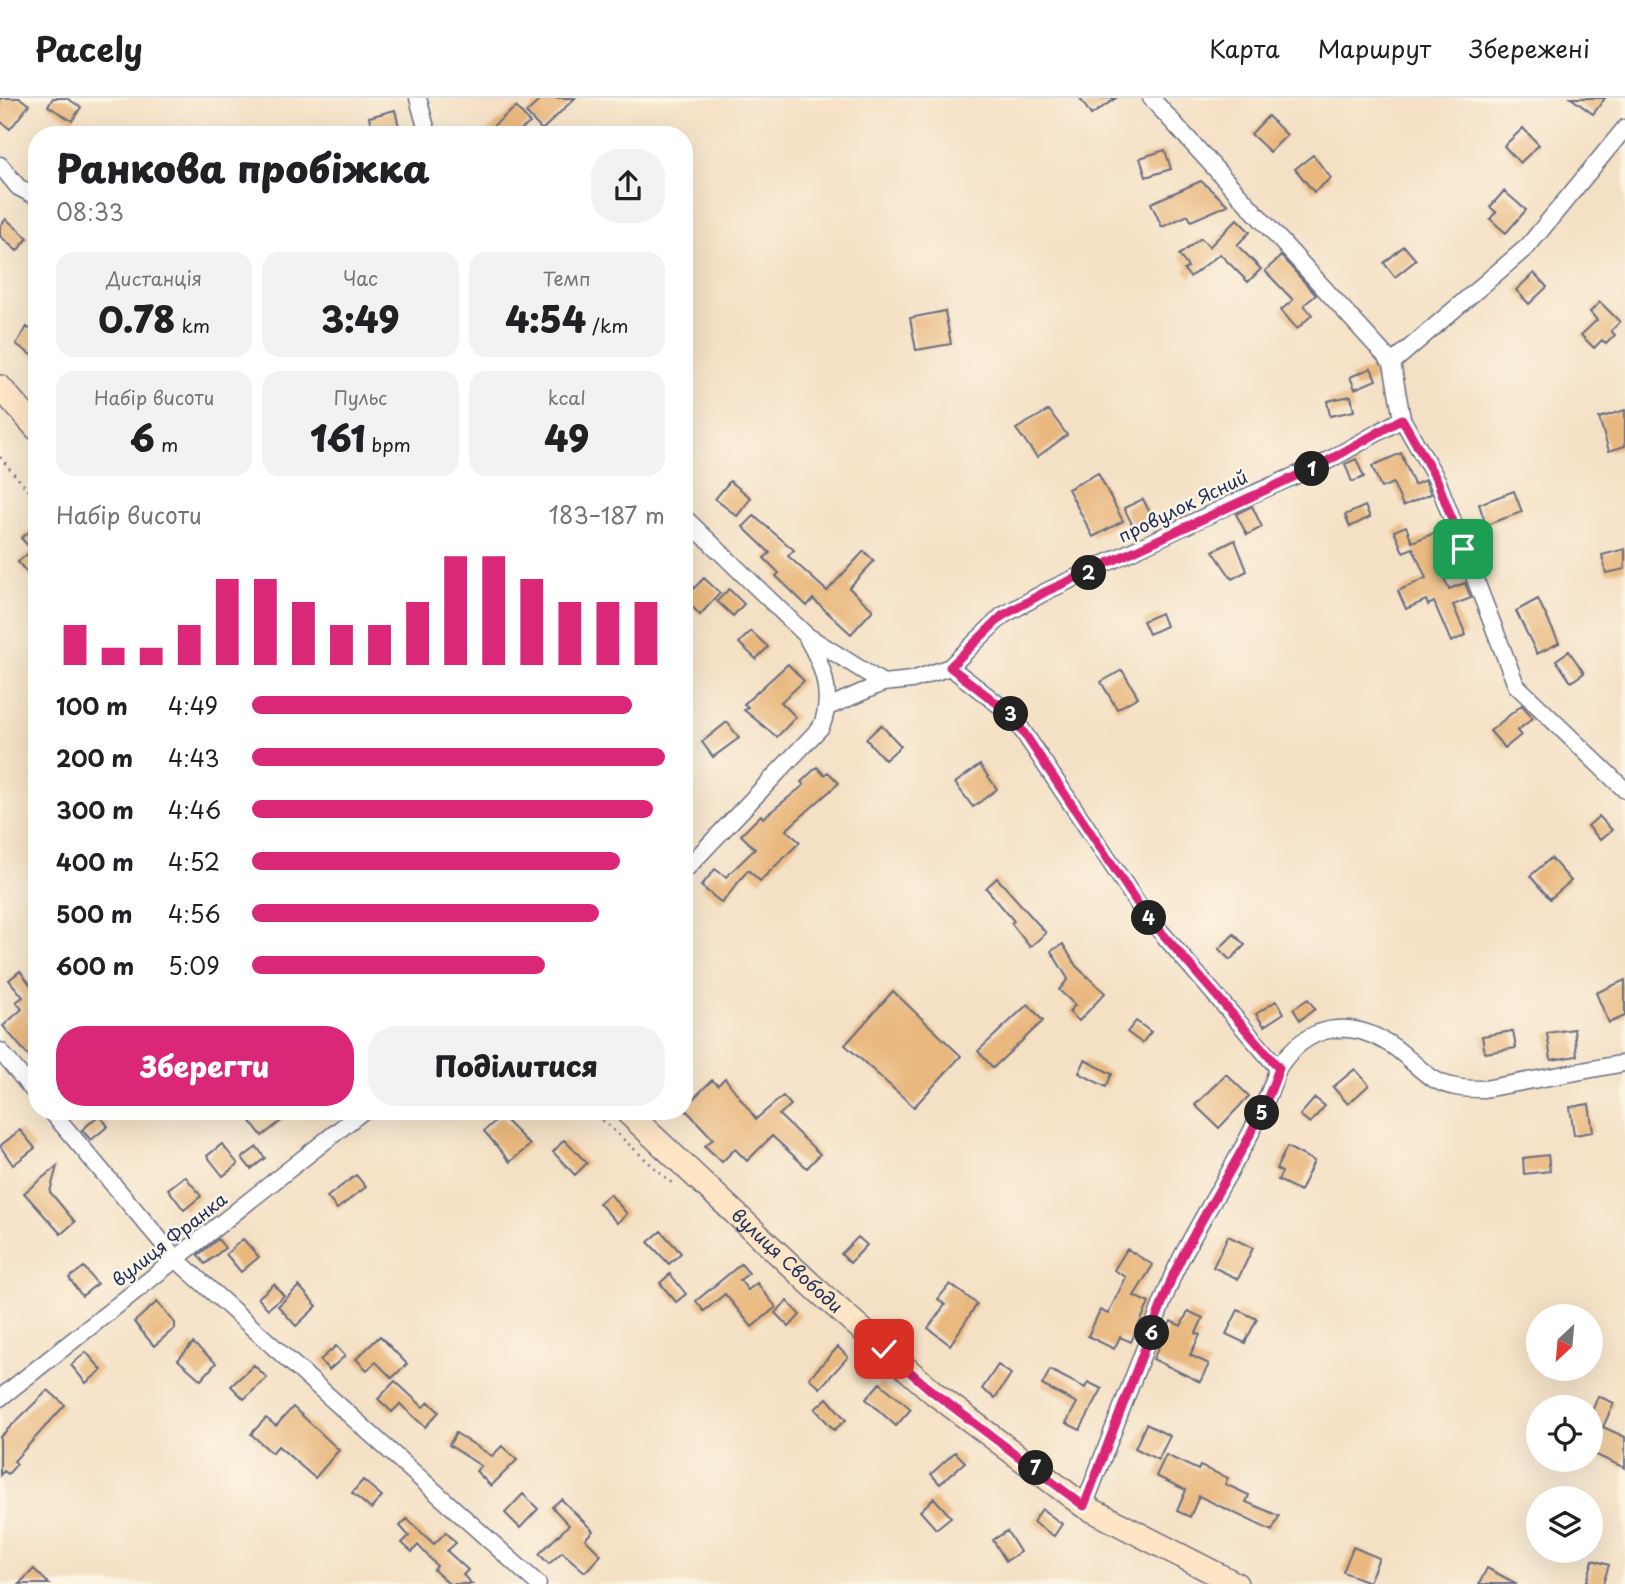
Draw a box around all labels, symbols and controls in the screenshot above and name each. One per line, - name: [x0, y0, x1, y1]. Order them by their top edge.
- text: Pacely: [35, 23, 143, 73]
- text: Карта: [1209, 30, 1280, 66]
- text: Маршрут: [1318, 30, 1431, 66]
- text: Збережені: [1469, 30, 1590, 66]
- text: Ранкова пробіжка: [56, 139, 430, 196]
- button: share: [591, 149, 665, 223]
- text: 08:33: [56, 194, 124, 229]
- text: Дистанція: [106, 264, 202, 292]
- text: Час: [343, 264, 378, 292]
- text: Темп: [543, 264, 591, 292]
- text: 0.78: [98, 292, 175, 345]
- text: 3:49: [321, 292, 400, 345]
- text: 4:54: [505, 292, 586, 345]
- text: km: [175, 311, 210, 339]
- text: /km: [586, 311, 628, 339]
- text: Набір висоти: [94, 383, 214, 411]
- text: Пульс: [334, 383, 387, 411]
- text: kcal: [548, 383, 586, 411]
- text: 6: [130, 411, 155, 464]
- text: 161: [310, 411, 365, 464]
- text: 49: [544, 411, 589, 464]
- text: m: [155, 430, 178, 458]
- text: bpm: [365, 430, 411, 458]
- pin: 1: [1294, 452, 1330, 486]
- text: 1: [1307, 454, 1316, 482]
- street label: провулок Ясний: [1113, 463, 1252, 549]
- text: Набір висоти: [56, 497, 202, 532]
- text: 183–187 m: [549, 497, 665, 532]
- pin: [1433, 519, 1493, 579]
- icon: arrive: [1444, 530, 1482, 568]
- pin: 2: [1072, 556, 1106, 590]
- text: 2: [1082, 558, 1095, 586]
- text: 100 m: [56, 688, 128, 723]
- text: 4:49: [168, 688, 218, 723]
- pin: 3: [993, 696, 1028, 732]
- text: 3: [1004, 699, 1017, 727]
- text: 200 m: [56, 740, 133, 775]
- text: 4:43: [168, 740, 220, 775]
- text: 300 m: [56, 792, 134, 827]
- text: 4:46: [168, 792, 221, 827]
- text: 400 m: [56, 844, 134, 879]
- text: 4:52: [168, 844, 220, 879]
- text: 500 m: [56, 896, 133, 931]
- text: 4:56: [168, 896, 221, 931]
- pin: 4: [1132, 900, 1166, 936]
- text: 4: [1142, 903, 1155, 931]
- text: 600 m: [56, 948, 134, 983]
- text: 5:09: [168, 948, 220, 983]
- button: Зберегти: [56, 1026, 354, 1106]
- button: Поділитися: [368, 1026, 665, 1106]
- pin: 5: [1244, 1096, 1280, 1130]
- text: 5: [1255, 1098, 1268, 1126]
- street label: вулиця Франка: [106, 1185, 233, 1292]
- street label: вулиця Свободи: [726, 1201, 849, 1319]
- north arrow: [1526, 1304, 1603, 1381]
- map controls: [1526, 1304, 1603, 1563]
- pin: 6: [1134, 1316, 1170, 1350]
- text: 6: [1145, 1318, 1158, 1346]
- pin: [854, 1319, 914, 1379]
- icon: check: [865, 1330, 903, 1368]
- button: locate: [1526, 1395, 1603, 1472]
- pin: 7: [1018, 1450, 1054, 1486]
- text: 7: [1030, 1453, 1041, 1481]
- button: layers: [1526, 1486, 1603, 1563]

